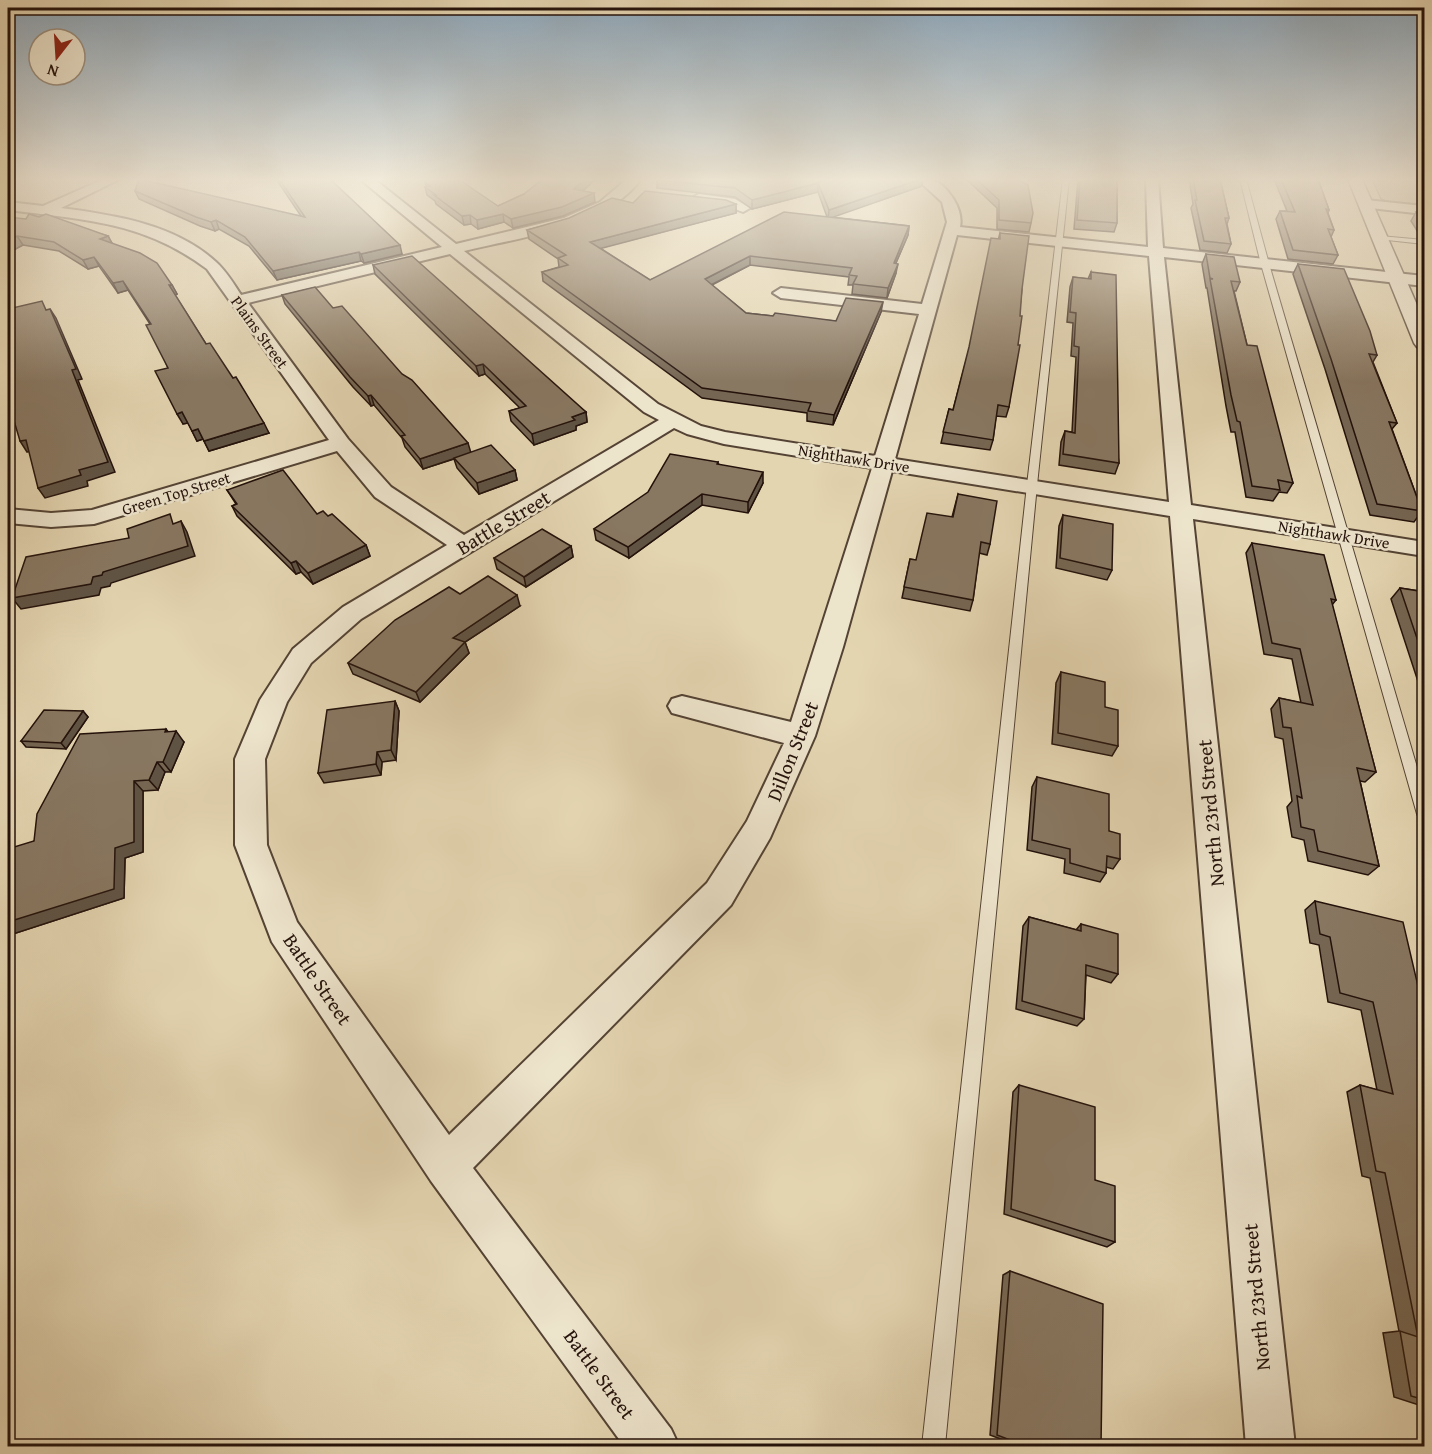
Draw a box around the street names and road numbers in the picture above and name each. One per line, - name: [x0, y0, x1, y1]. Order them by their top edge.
- street label: Plains Street: [225, 291, 295, 374]
- street label: Nighthawk Drive: [796, 437, 912, 479]
- street label: Green Top Street: [119, 465, 234, 521]
- street label: Battle Street: [451, 483, 555, 561]
- street label: Nighthawk Drive: [1276, 513, 1392, 555]
- street label: Dillon Street: [759, 697, 825, 805]
- street label: North 23rd Street: [1189, 738, 1231, 888]
- street label: Battle Street: [277, 927, 359, 1031]
- street label: North 23rd Street: [1235, 1222, 1277, 1372]
- street label: Battle Street: [557, 1323, 643, 1425]

